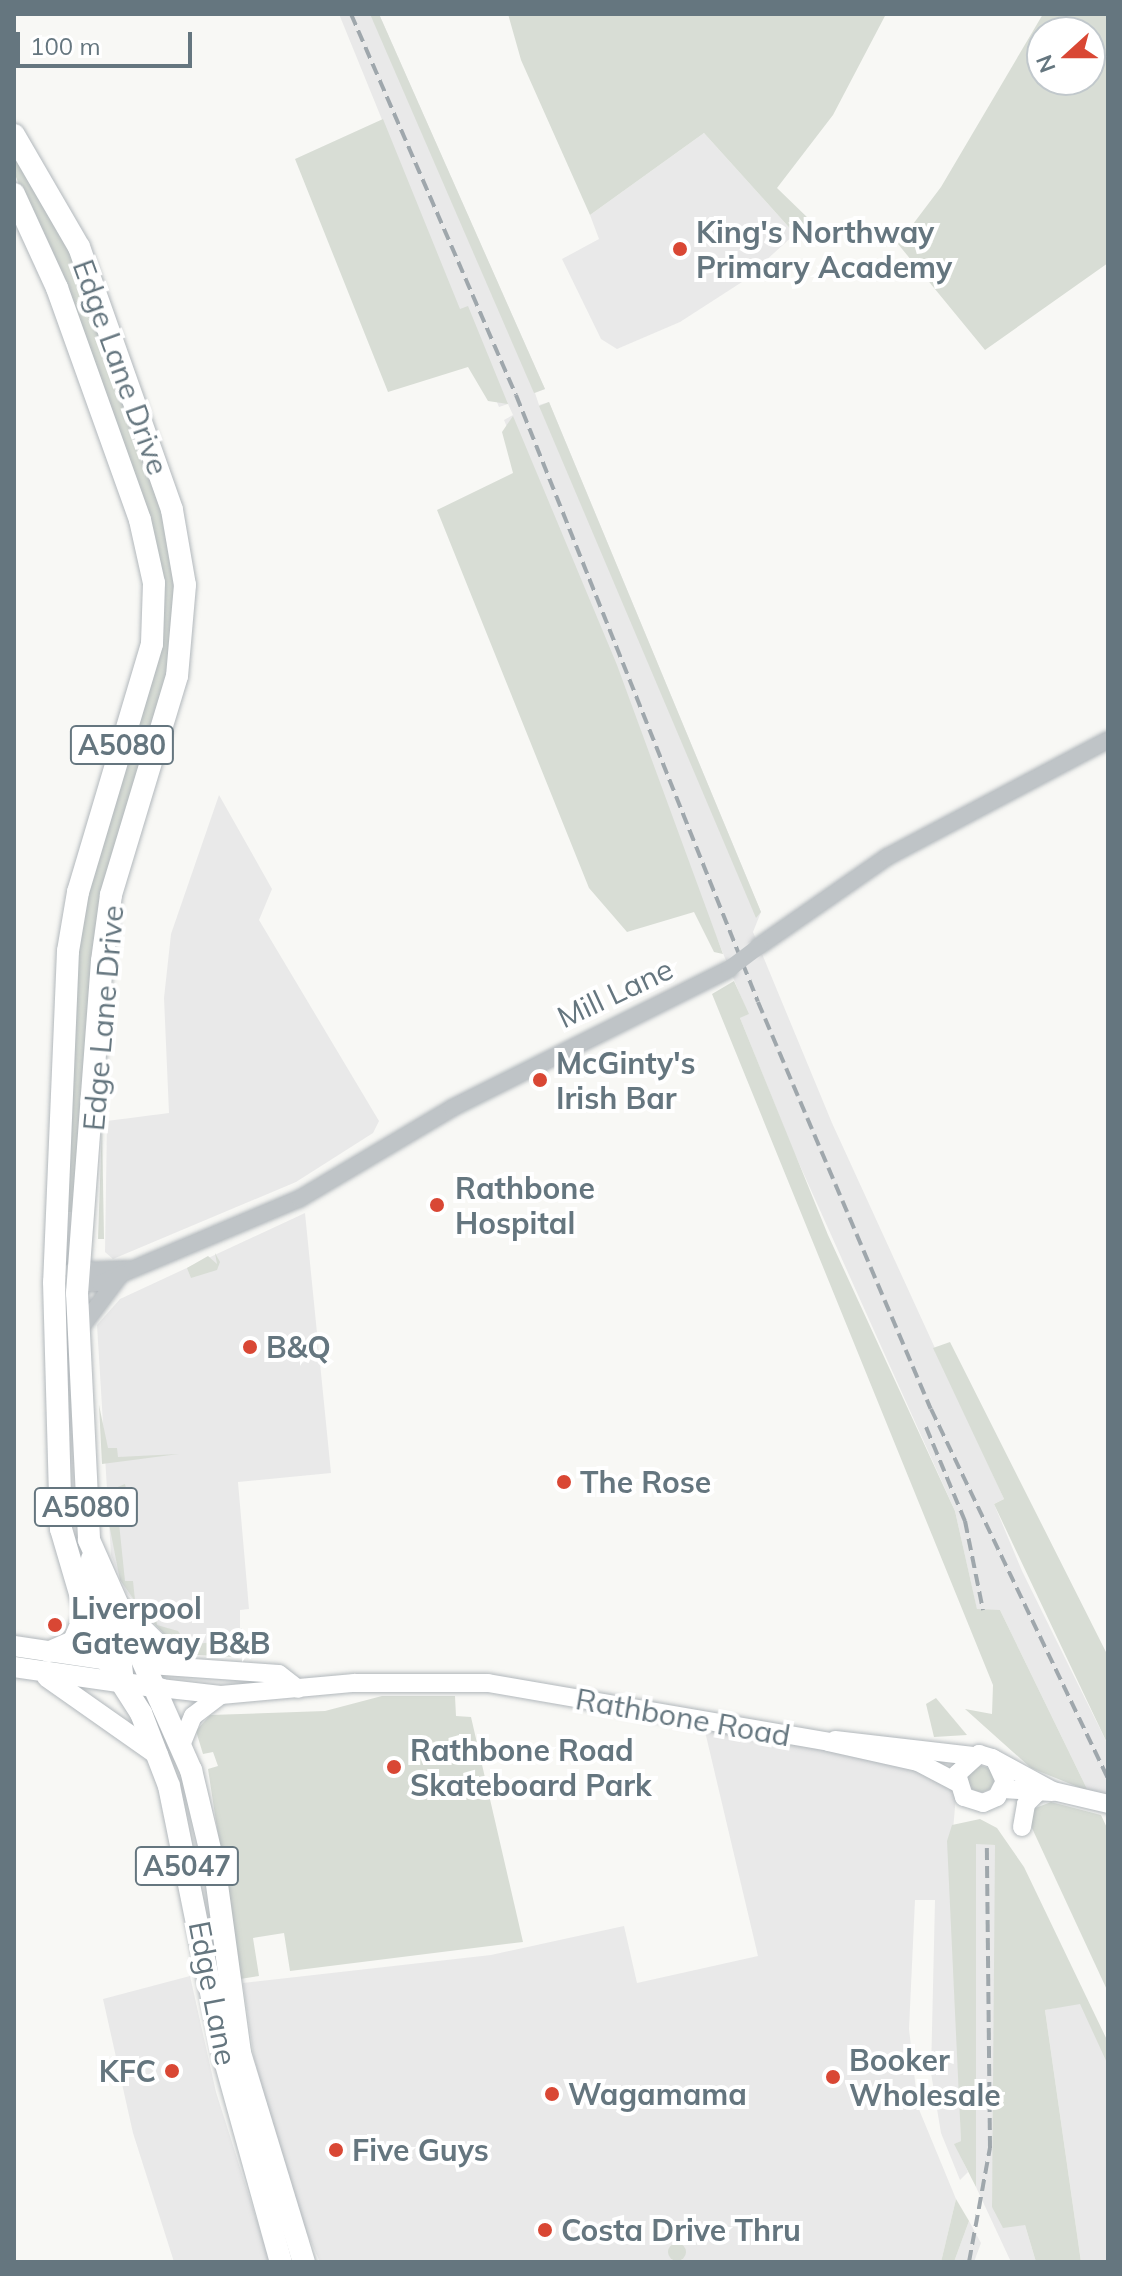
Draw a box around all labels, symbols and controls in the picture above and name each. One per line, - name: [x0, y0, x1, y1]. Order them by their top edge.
- scale bar: [20, 16, 196, 66]
- north arrow: [1026, 16, 1106, 96]
- text: 100 m: [30, 31, 101, 61]
- text: N: [1029, 51, 1062, 77]
- place label: King's Northway Primary Academy: [696, 214, 952, 284]
- marker: King's Northway Primary Academy: [671, 240, 689, 258]
- street label: Edge Lane Drive: [65, 255, 177, 479]
- road number: A5080: [68, 721, 176, 769]
- street label: Edge Lane Drive: [75, 904, 131, 1132]
- street label: Mill Lane: [552, 951, 678, 1035]
- place label: McGinty's Irish Bar: [556, 1045, 696, 1116]
- marker: McGinty's Irish Bar: [531, 1071, 549, 1089]
- place label: Rathbone Hospital: [455, 1170, 595, 1240]
- marker: Rathbone Hospital: [426, 1194, 448, 1216]
- place label: B&Q: [266, 1329, 331, 1365]
- marker: B&Q: [241, 1338, 259, 1356]
- place label: The Rose: [580, 1464, 711, 1500]
- marker: The Rose: [555, 1473, 573, 1491]
- road number: A5080: [32, 1483, 140, 1531]
- place label: Liverpool Gateway B&B: [71, 1590, 270, 1660]
- marker: Liverpool Gateway B&B: [46, 1616, 64, 1634]
- street label: Rathbone Road: [573, 1680, 793, 1754]
- place label: Rathbone Road Skateboard Park: [410, 1732, 652, 1802]
- marker: Rathbone Road Skateboard Park: [385, 1758, 403, 1776]
- road number: A5047: [133, 1842, 241, 1890]
- street label: Edge Lane: [181, 1918, 245, 2068]
- place label: Booker Wholesale: [849, 2042, 1001, 2112]
- place label: KFC: [99, 2053, 156, 2089]
- marker: KFC: [163, 2062, 181, 2080]
- marker: Booker Wholesale: [824, 2068, 842, 2086]
- place label: Wagamama: [568, 2076, 747, 2112]
- marker: Wagamama: [543, 2085, 561, 2103]
- place label: Five Guys: [352, 2132, 489, 2168]
- marker: Five Guys: [327, 2141, 345, 2159]
- place label: Costa Drive Thru: [561, 2212, 801, 2248]
- marker: Costa Drive Thru: [536, 2221, 554, 2239]

